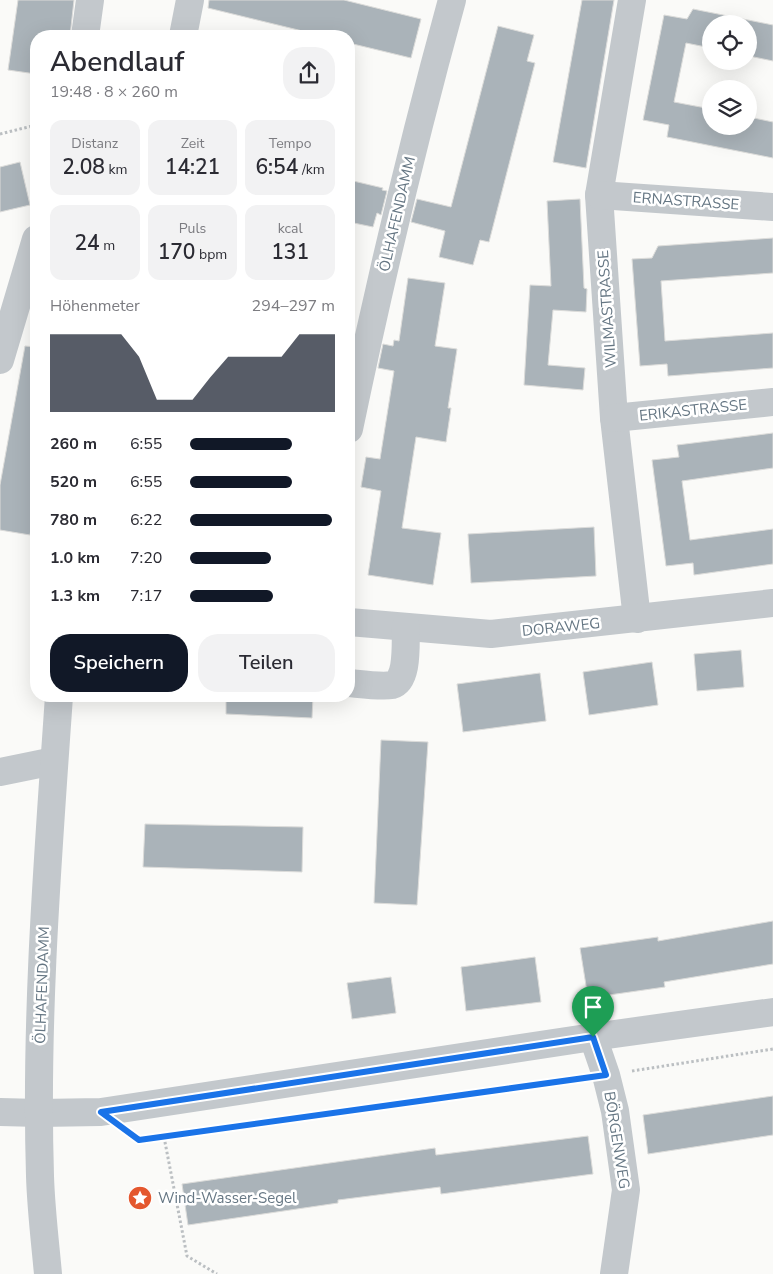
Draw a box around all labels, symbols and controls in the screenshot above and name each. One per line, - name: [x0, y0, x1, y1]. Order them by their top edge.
- map controls: [702, 15, 757, 135]
- button: locate: [702, 15, 757, 70]
- text: Abendlauf: [50, 43, 184, 81]
- button: share: [283, 47, 335, 99]
- button: layers: [702, 80, 757, 135]
- text: 19:48 · 8 × 260 m: [50, 81, 178, 103]
- text: Distanz: [71, 134, 118, 153]
- text: Zeit: [181, 134, 204, 153]
- text: Tempo: [269, 134, 312, 153]
- text: 2.08: [62, 153, 105, 181]
- text: 14:21: [165, 153, 220, 181]
- text: 6:54: [256, 153, 298, 181]
- street label: ÖLHAFENDAMM: [374, 154, 420, 274]
- text: km: [105, 160, 128, 179]
- text: /km: [298, 160, 325, 179]
- street label: ERNASTRASSE: [632, 187, 740, 215]
- text: Puls: [179, 219, 206, 238]
- text: kcal: [278, 219, 303, 238]
- text: 24: [74, 229, 100, 257]
- text: m: [100, 236, 115, 255]
- text: 170: [158, 238, 195, 266]
- text: 131: [271, 238, 309, 266]
- text: bpm: [195, 245, 227, 264]
- street label: WILMASTRASSE: [593, 249, 621, 369]
- text: Höhenmeter: [50, 295, 140, 317]
- text: 294–297 m: [252, 295, 335, 317]
- street label: ERIKASTRASSE: [638, 394, 748, 426]
- text: 260 m: [50, 433, 97, 455]
- text: 6:55: [130, 433, 162, 455]
- text: 520 m: [50, 471, 97, 493]
- text: 6:55: [130, 471, 162, 493]
- text: 780 m: [50, 509, 97, 531]
- text: 6:22: [130, 509, 162, 531]
- text: 1.0 km: [50, 547, 100, 569]
- text: 7:20: [130, 547, 162, 569]
- text: 1.3 km: [50, 585, 100, 607]
- text: 7:17: [130, 585, 162, 607]
- street label: DORAWEG: [521, 613, 601, 641]
- button: Speichern: [50, 634, 188, 692]
- button: Teilen: [198, 634, 335, 692]
- street label: ÖLHAFENDAMM: [30, 926, 54, 1044]
- pin: [572, 986, 614, 1037]
- icon: arrive: [579, 993, 607, 1021]
- street label: BÖRGENWEG: [599, 1090, 635, 1190]
- place icon: Wind-Wasser-Segel: [127, 1185, 153, 1211]
- place label: Wind-Wasser-Segel: [158, 1188, 297, 1208]

